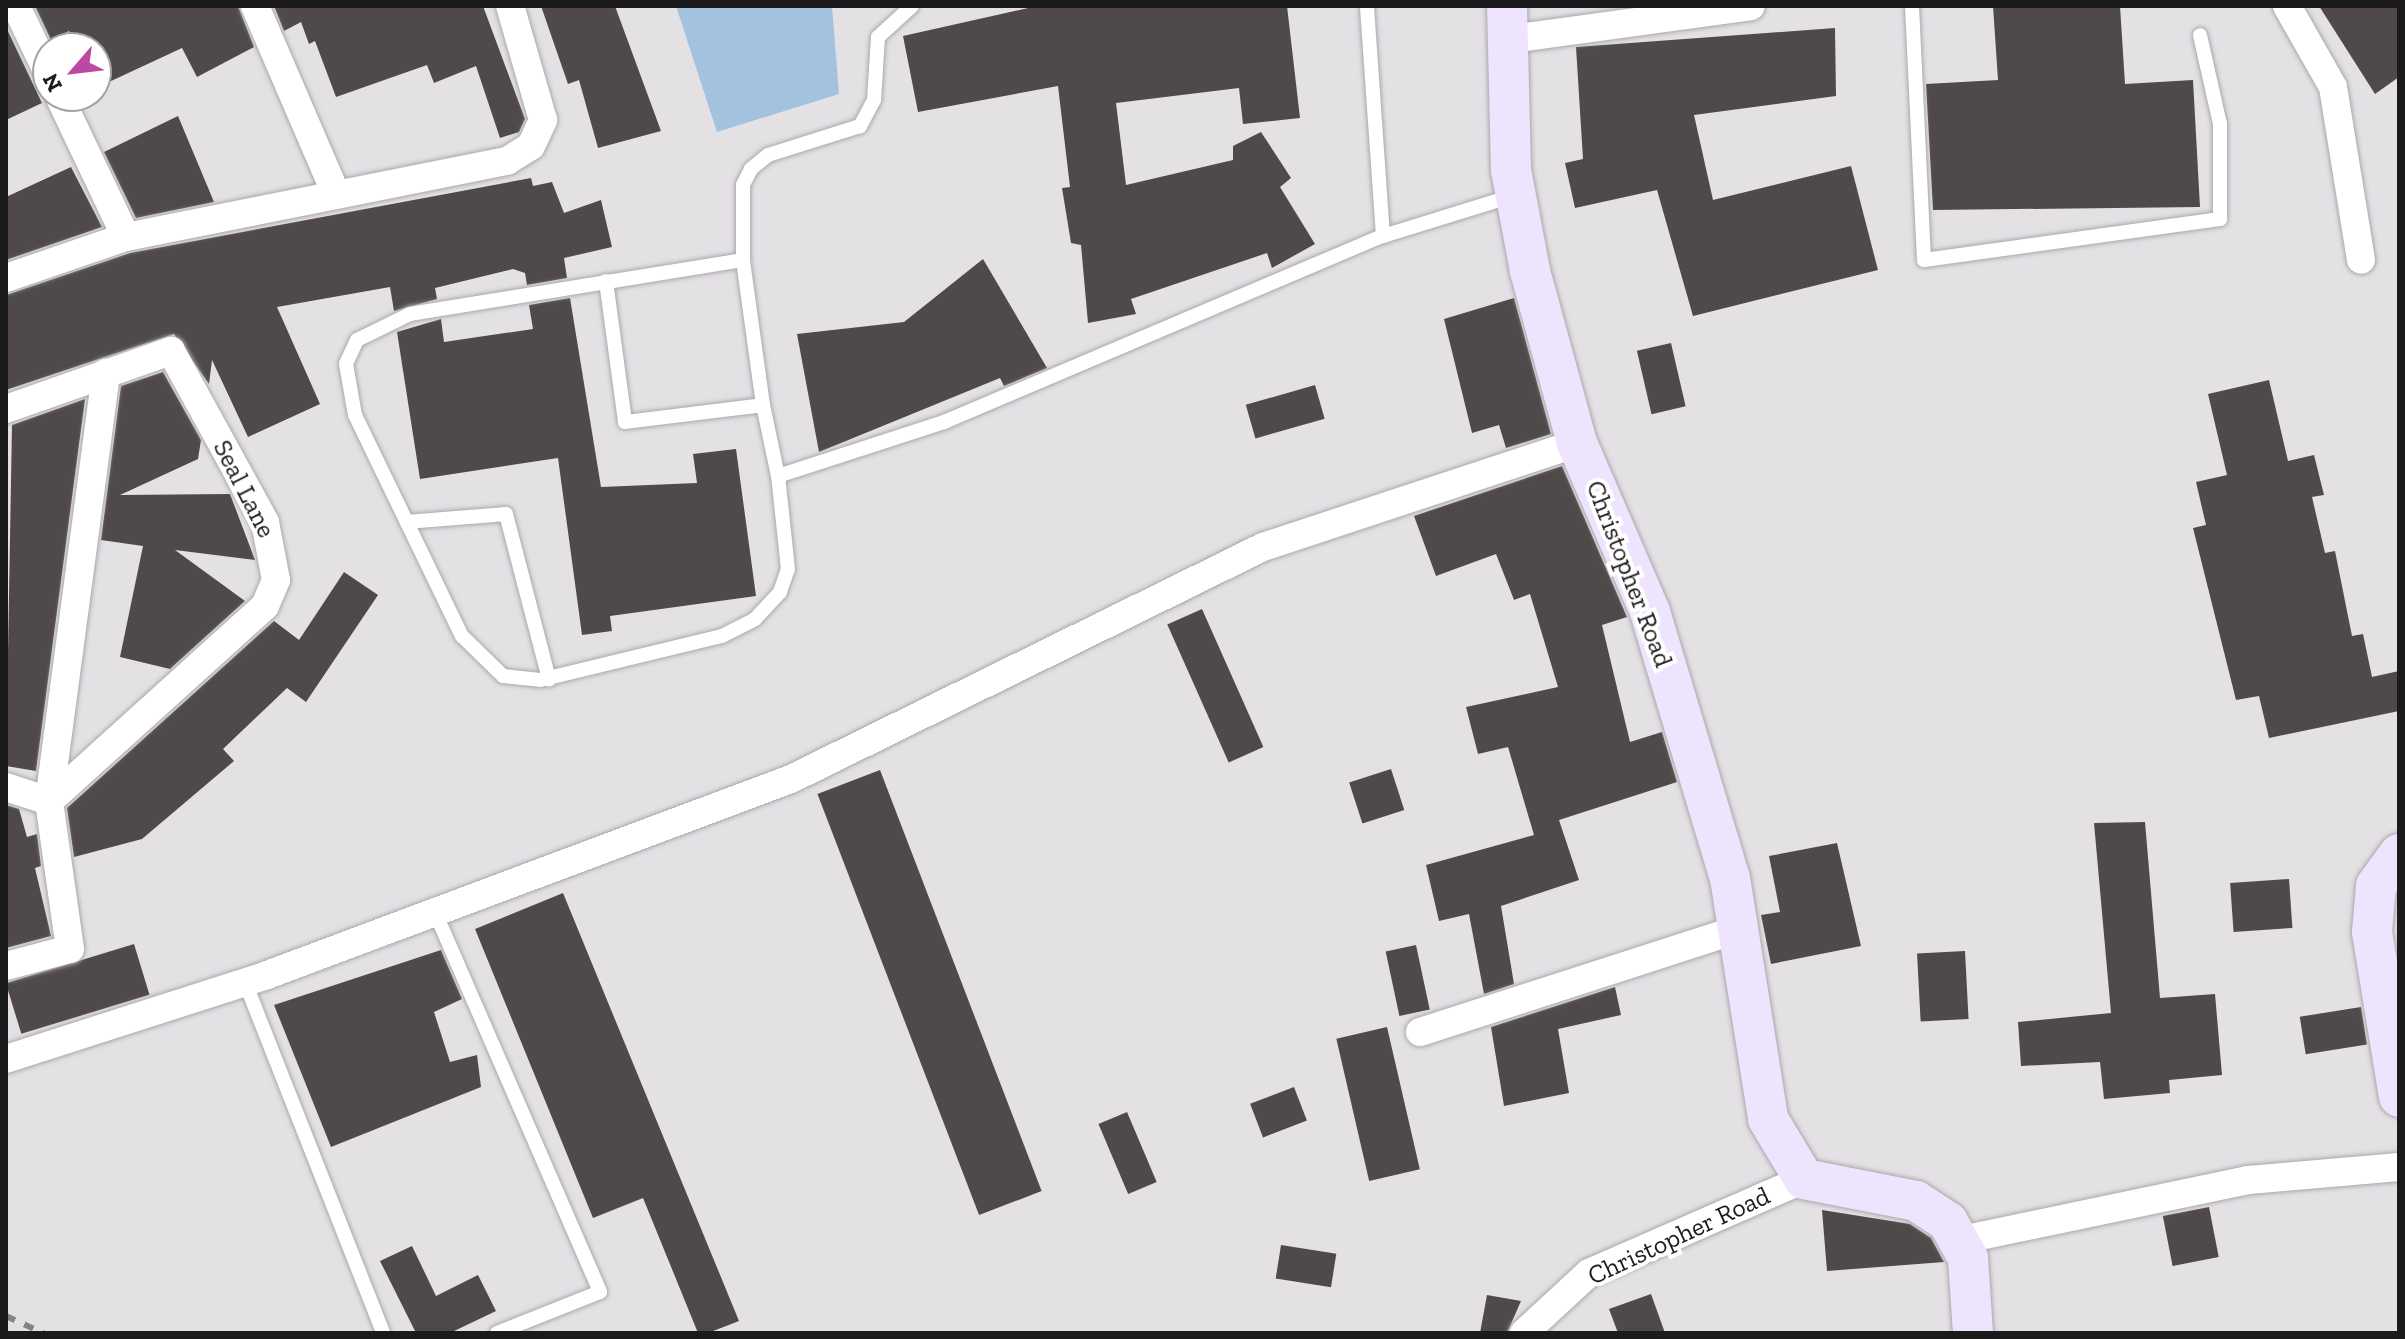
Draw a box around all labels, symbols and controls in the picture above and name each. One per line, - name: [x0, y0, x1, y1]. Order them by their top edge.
- north arrow: [32, 32, 112, 112]
- text: N: [36, 69, 68, 96]
- street label: Seal Lane: [206, 435, 282, 543]
- street label: Christopher Road: [1579, 476, 1679, 672]
- street label: Christopher Road: [1583, 1180, 1775, 1292]

